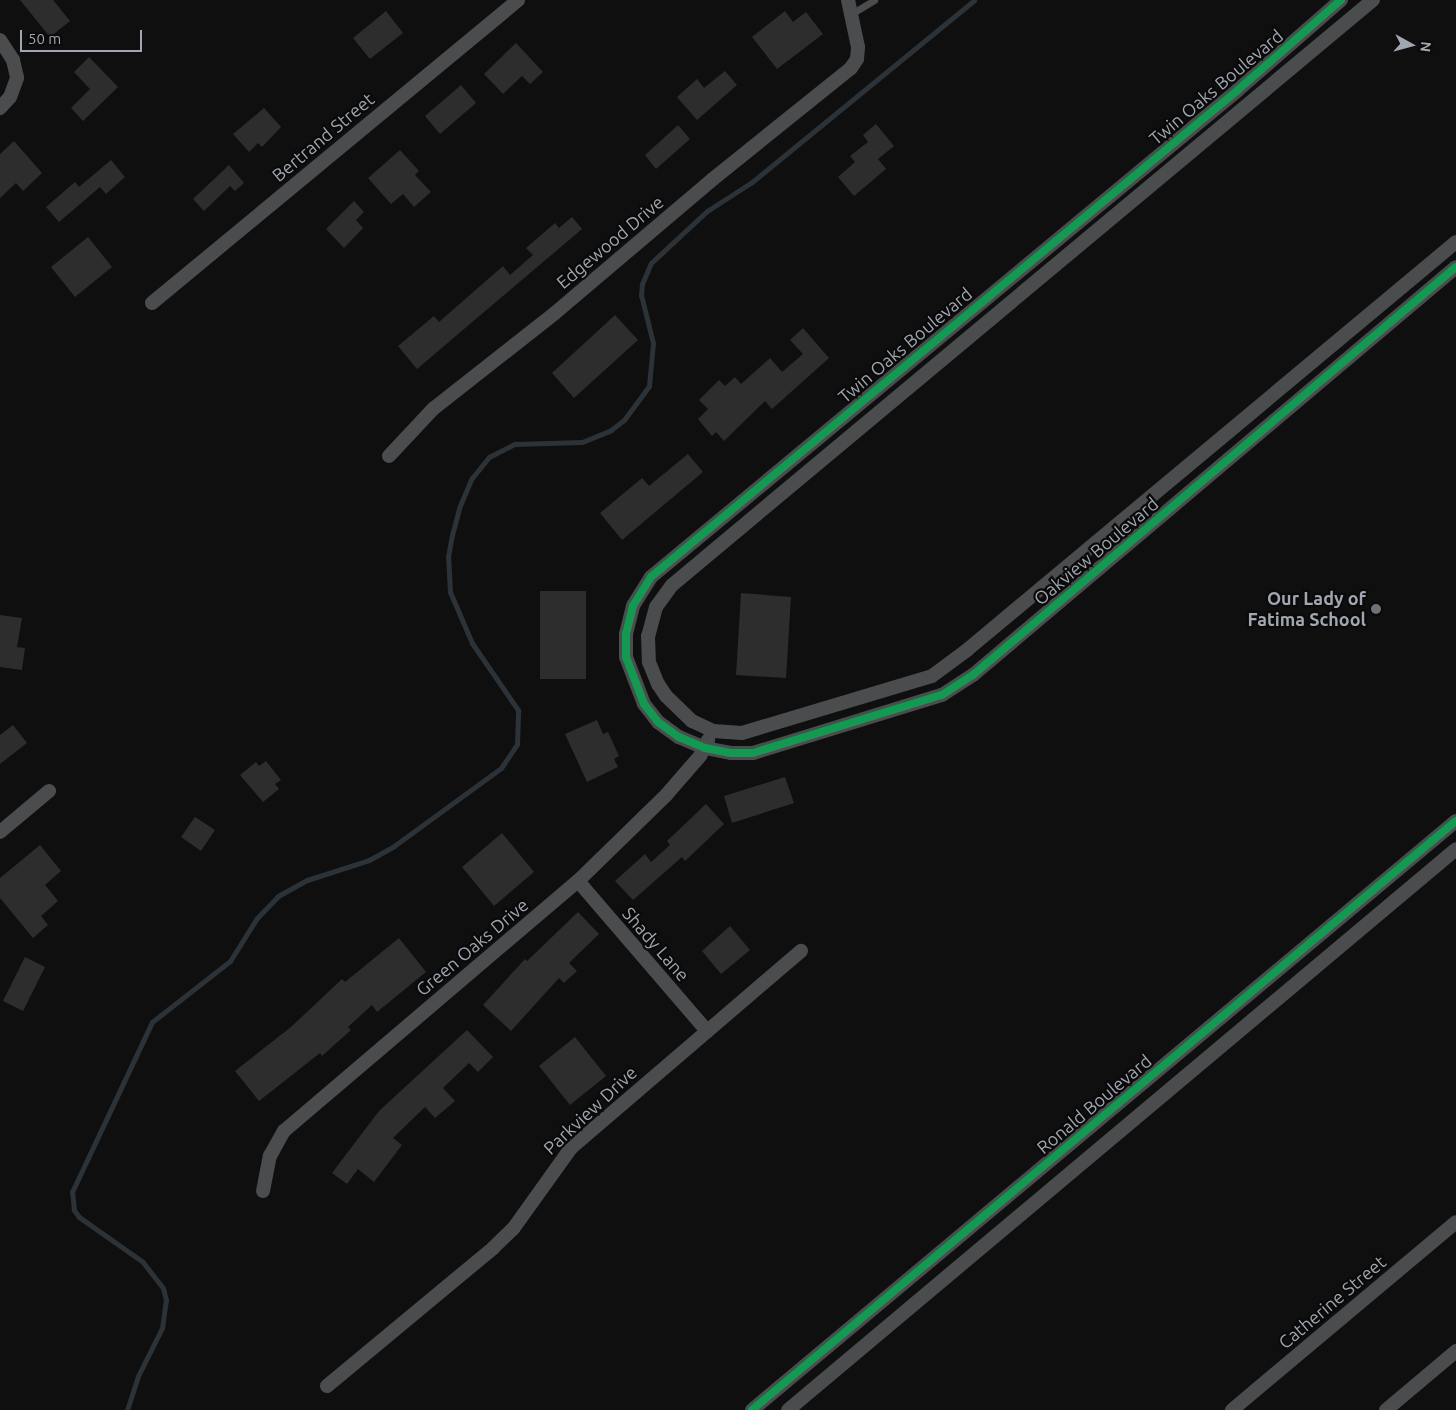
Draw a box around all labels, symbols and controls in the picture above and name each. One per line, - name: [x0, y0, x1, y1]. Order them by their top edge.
- scale bar: [22, 20, 145, 52]
- north arrow: [1386, 20, 1436, 70]
- street label: Twin Oaks Boulevard: [1145, 25, 1287, 149]
- text: 50 m: [28, 30, 61, 47]
- text: N: [1417, 41, 1434, 53]
- street label: Bertrand Street: [268, 88, 378, 186]
- street label: Edgewood Drive: [552, 191, 668, 293]
- street label: Twin Oaks Boulevard: [834, 283, 976, 407]
- street label: Oakview Boulevard: [1029, 493, 1163, 609]
- place label: Our Lady of Fatima School: [1248, 588, 1366, 630]
- marker: Our Lady of Fatima School: [1370, 603, 1382, 615]
- street label: Green Oaks Drive: [412, 894, 532, 1000]
- street label: Shady Lane: [618, 903, 694, 985]
- street label: Ronald Boulevard: [1032, 1050, 1156, 1158]
- street label: Parkview Drive: [539, 1061, 641, 1159]
- street label: Catherine Street: [1274, 1251, 1390, 1353]

